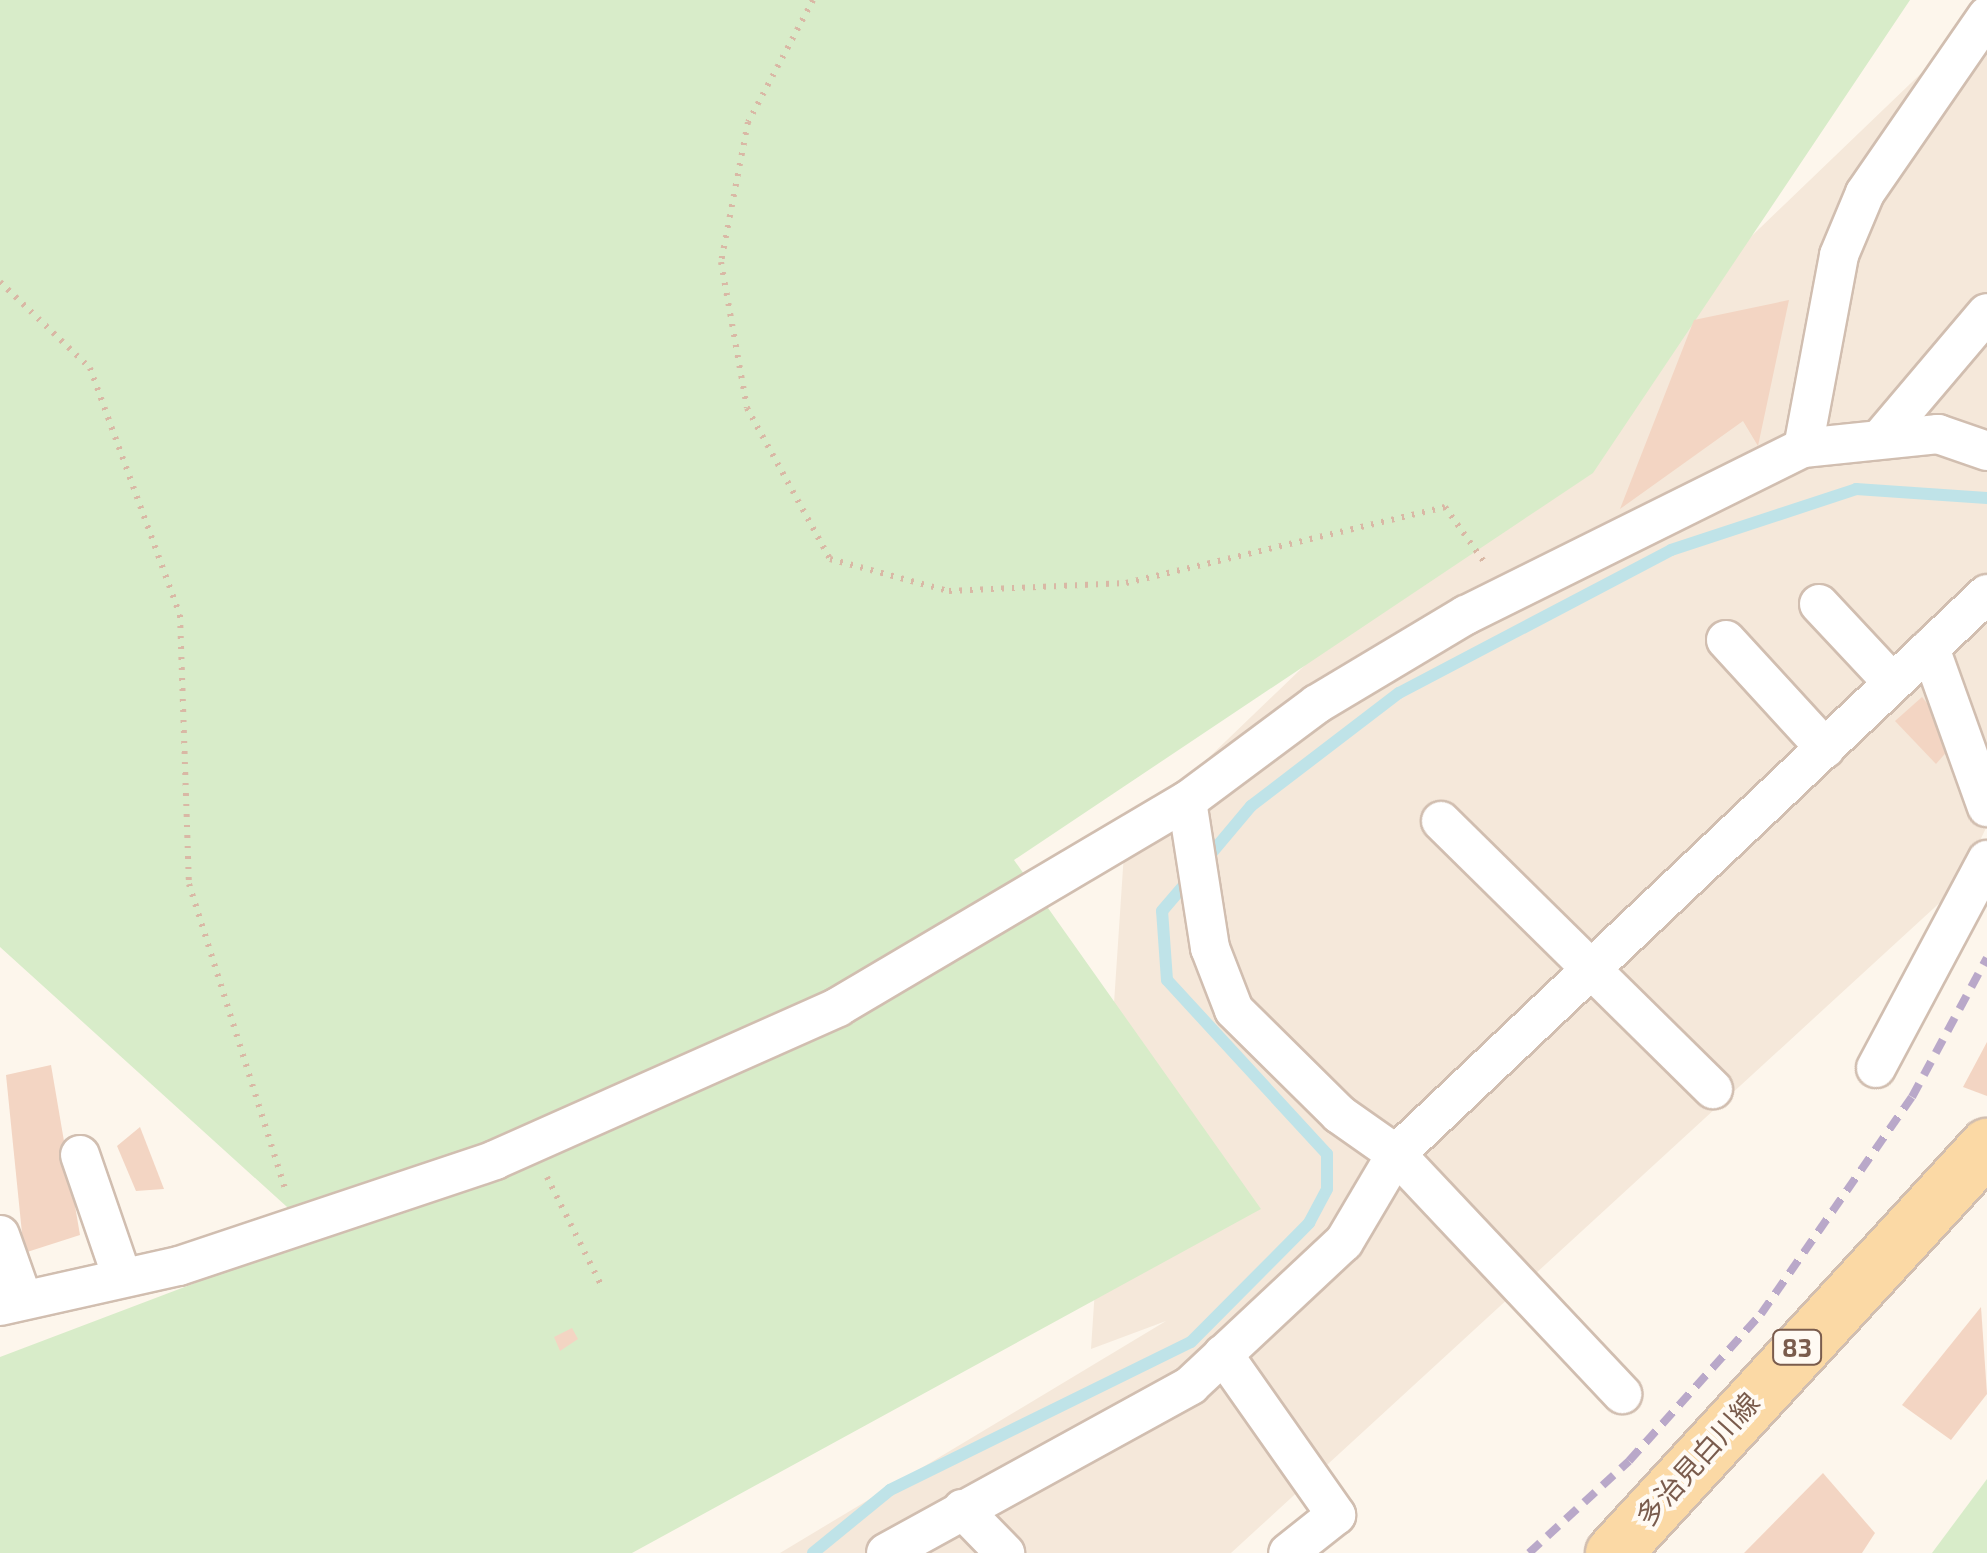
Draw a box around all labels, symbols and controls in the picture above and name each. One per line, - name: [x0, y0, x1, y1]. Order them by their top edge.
- road number: 83: [1772, 1327, 1822, 1367]
- street label: 多治見白川線: [1628, 1385, 1766, 1533]

